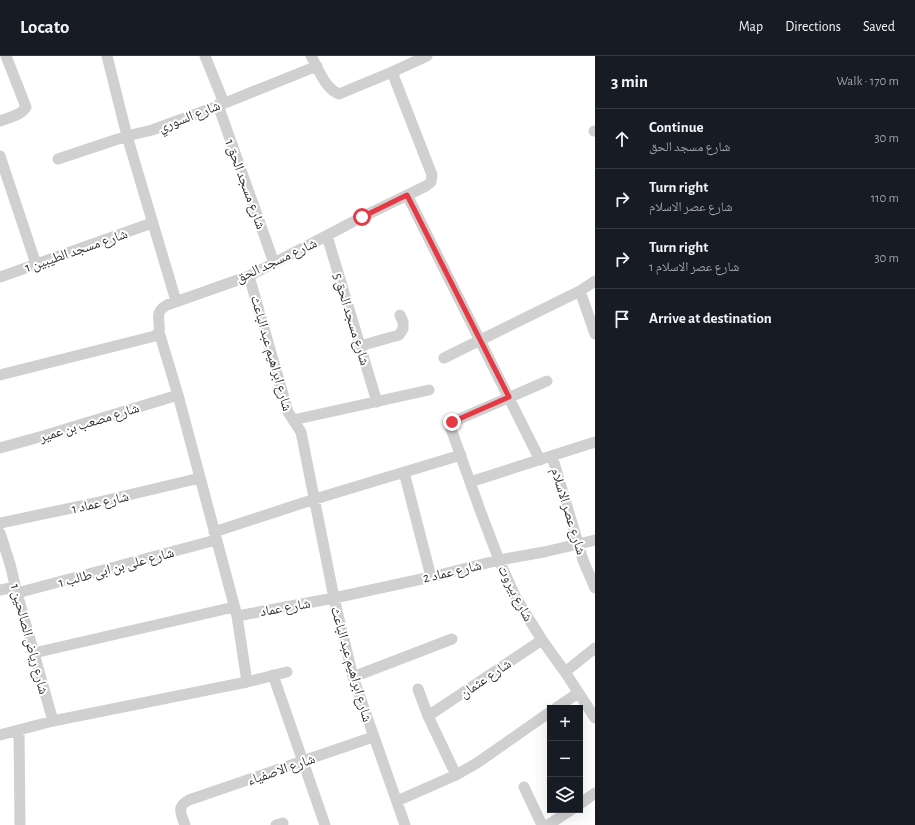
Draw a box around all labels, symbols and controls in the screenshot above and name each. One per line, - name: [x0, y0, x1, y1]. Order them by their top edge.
- text: Locato: [20, 18, 69, 37]
- text: Map: [739, 20, 763, 34]
- text: Directions: [785, 20, 841, 34]
- text: Saved: [863, 20, 895, 34]
- text: 3 min: [611, 73, 648, 90]
- text: Walk · 170 m: [836, 75, 899, 88]
- street label: شارع السوري: [156, 99, 224, 138]
- text: Continue: [649, 120, 704, 135]
- icon: ahead: [611, 128, 633, 150]
- text: 30 m: [874, 132, 899, 145]
- street label: شارع مسجد الحق 1: [220, 137, 268, 232]
- text: شارع مسجد الحق: [649, 141, 730, 154]
- text: Turn right: [649, 180, 708, 195]
- icon: right: [611, 188, 633, 210]
- text: 110 m: [871, 192, 899, 205]
- text: شارع عصر الاسلام: [649, 201, 733, 214]
- route start: [353, 208, 371, 226]
- street label: شارع مسجد الطيبين 1: [23, 227, 130, 277]
- street label: شارع مسجد الحق: [234, 236, 320, 288]
- text: Turn right: [649, 240, 708, 255]
- icon: right: [611, 248, 633, 270]
- text: 30 m: [874, 252, 899, 265]
- text: شارع عصر الاسلام 1: [649, 261, 739, 274]
- street label: شارع مسجد الحق 5: [328, 272, 372, 368]
- street label: شارع ابراهيم عبد الباعث: [246, 294, 294, 413]
- icon: arrive: [611, 308, 633, 330]
- text: Arrive at destination: [649, 311, 772, 326]
- street label: شارع مصعب بن عمير: [37, 401, 141, 447]
- route end: [443, 413, 461, 431]
- street label: شارع عصر الاسلام: [546, 466, 588, 557]
- street label: شارع عماد 1: [70, 490, 131, 518]
- street label: شارع على بن ابى طالب 1: [57, 546, 176, 592]
- street label: شارع عماد 2: [422, 558, 483, 587]
- street label: شارع بيروت: [493, 563, 535, 625]
- street label: شارع رياض الصالحين 1: [6, 583, 51, 697]
- street label: شارع عماد: [259, 597, 312, 621]
- street label: شارع ابراهيم عبد الباعث: [326, 605, 374, 724]
- street label: شارع عثمان: [457, 657, 515, 703]
- map controls: [547, 705, 583, 813]
- button: +: [547, 705, 583, 741]
- button: −: [547, 741, 583, 777]
- street label: شارع الاصفياء: [246, 752, 318, 790]
- button: layers: [547, 777, 583, 813]

